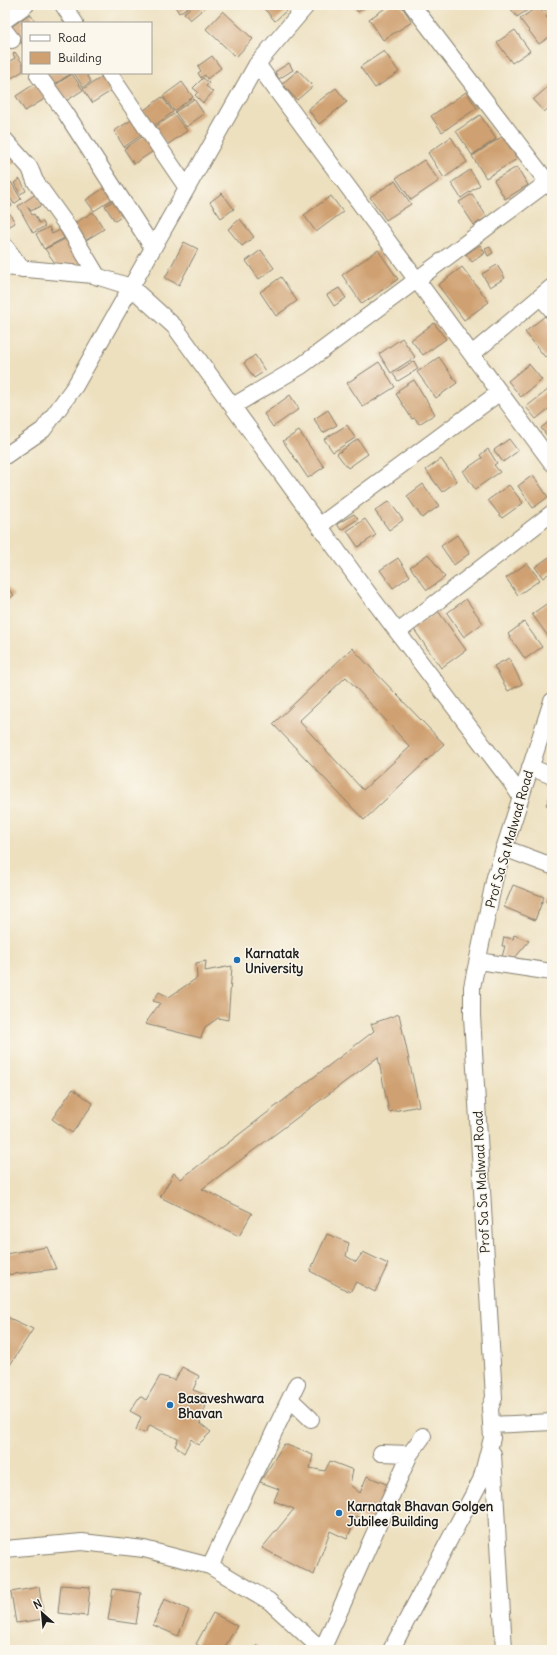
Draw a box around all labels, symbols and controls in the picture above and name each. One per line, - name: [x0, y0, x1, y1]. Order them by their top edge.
- legend: [22, 22, 152, 74]
- text: Road: [58, 30, 86, 45]
- text: Building: [58, 50, 102, 65]
- street label: Prof Sa Sa Malwad Road: [482, 768, 537, 910]
- place label: Karnatak University: [245, 945, 303, 977]
- marker: Karnatak University: [232, 955, 242, 965]
- street label: Prof Sa Sa Malwad Road: [469, 1110, 494, 1254]
- place label: Basaveshwara Bhavan: [178, 1390, 265, 1422]
- marker: Basaveshwara Bhavan: [165, 1400, 175, 1410]
- place label: Karnatak Bhavan Golgen Jubilee Building: [347, 1498, 494, 1530]
- marker: Karnatak Bhavan Golgen Jubilee Building: [334, 1508, 344, 1518]
- north arrow: [22, 1593, 62, 1633]
- text: N: [31, 1596, 44, 1612]

